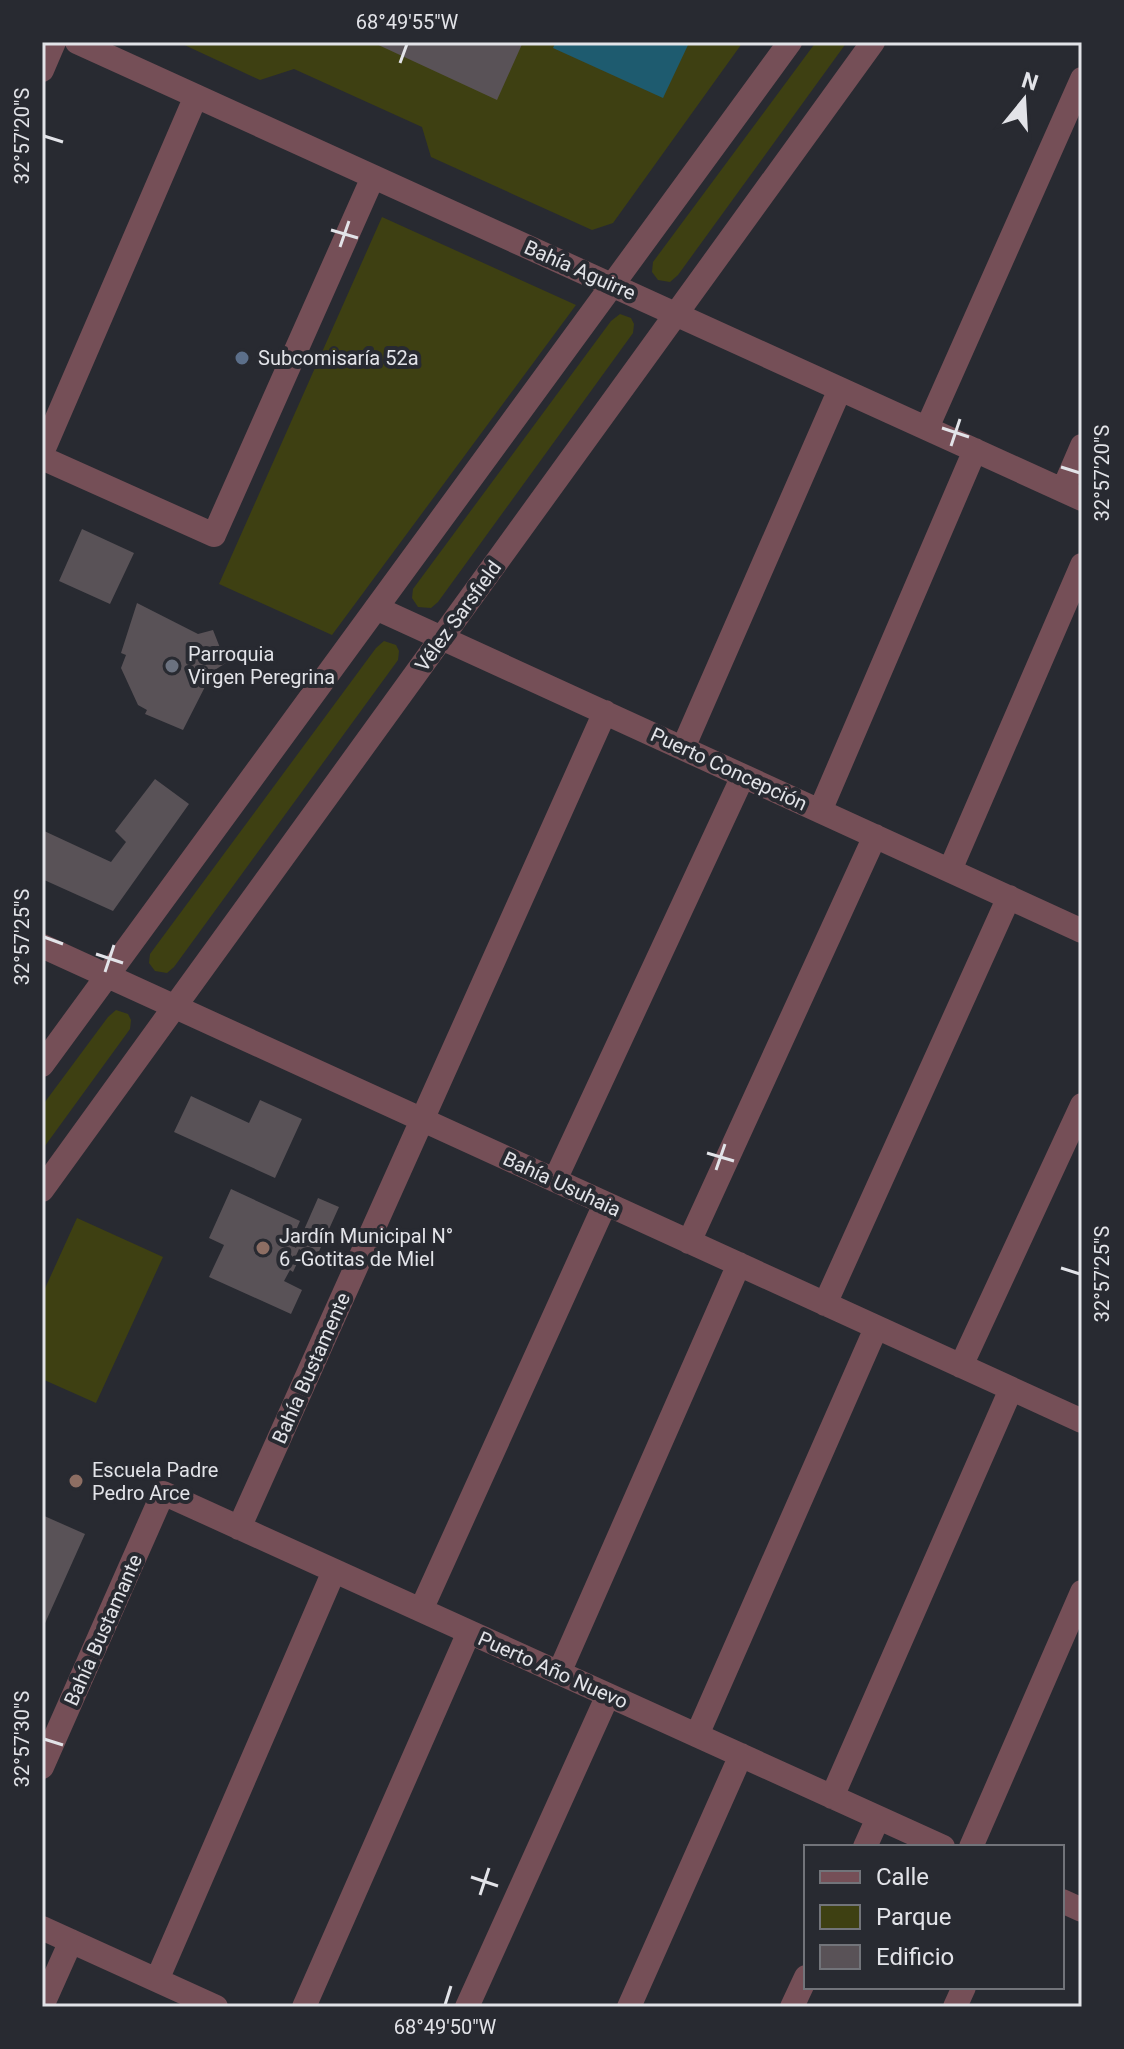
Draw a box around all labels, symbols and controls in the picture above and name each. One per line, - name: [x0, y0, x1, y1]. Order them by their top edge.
- text: 68°49'55"W: [356, 10, 459, 34]
- north arrow: [984, 60, 1064, 140]
- text: N: [1019, 67, 1041, 96]
- text: 32°57'20"S: [10, 88, 34, 184]
- street label: Bahía Aguirre: [521, 235, 639, 305]
- place label: Subcomisaría 52a: [258, 346, 419, 370]
- marker: Subcomisaría 52a: [233, 349, 251, 367]
- text: 32°57'20"S: [1090, 425, 1114, 521]
- street label: Vélez Sarsfield: [410, 556, 506, 676]
- place label: Parroquia Virgen Peregrina: [188, 642, 335, 689]
- marker: Parroquia Virgen Peregrina: [163, 657, 181, 675]
- street label: Puerto Concepción: [647, 722, 811, 816]
- text: 32°57'25"S: [10, 889, 34, 985]
- street label: Bahía Usuhaia: [499, 1146, 625, 1222]
- place label: Jardín Municipal N° 6 -Gotitas de Miel: [279, 1224, 453, 1271]
- text: 32°57'25"S: [1090, 1226, 1114, 1322]
- marker: Jardín Municipal N° 6 -Gotitas de Miel: [254, 1239, 272, 1257]
- street label: Bahía Bustamente: [267, 1289, 355, 1447]
- place label: Escuela Padre Pedro Arce: [92, 1458, 218, 1505]
- marker: Escuela Padre Pedro Arce: [67, 1472, 85, 1490]
- street label: Bahía Bustamante: [59, 1551, 147, 1709]
- street label: Puerto Año Nuevo: [474, 1626, 632, 1714]
- text: 32°57'30"S: [10, 1691, 34, 1787]
- legend: [804, 1845, 1064, 1989]
- text: Calle: [876, 1863, 929, 1891]
- text: Parque: [876, 1903, 952, 1931]
- text: Edificio: [876, 1943, 954, 1971]
- text: 68°49'50"W: [394, 2015, 497, 2039]

